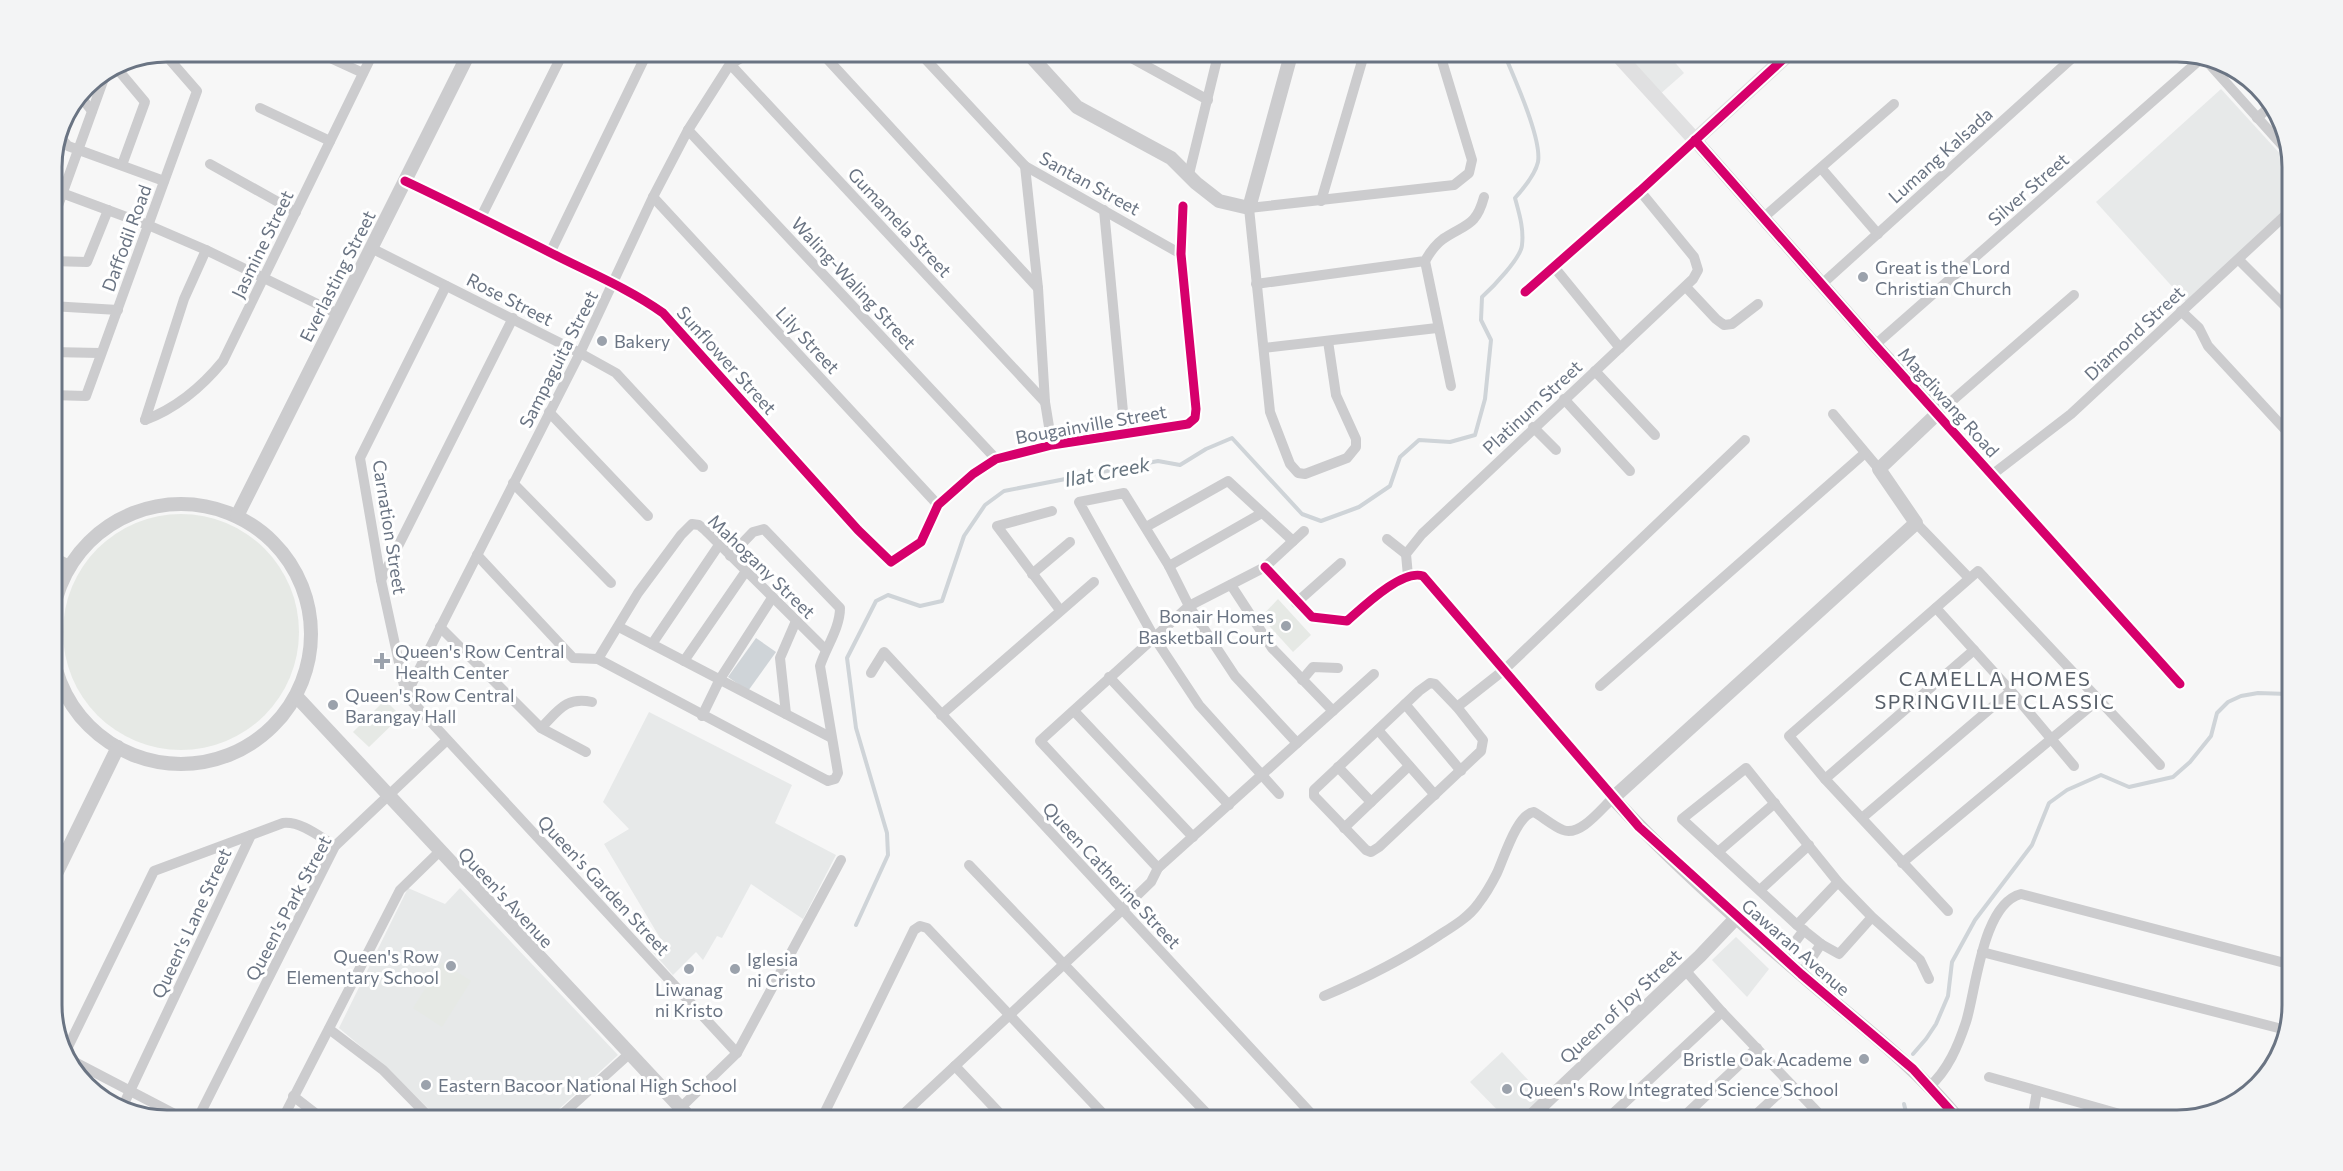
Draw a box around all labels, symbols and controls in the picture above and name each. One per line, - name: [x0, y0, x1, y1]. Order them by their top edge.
- street label: Lumang Kalsada: [1883, 103, 1997, 207]
- street label: Santan Street: [1036, 146, 1144, 220]
- street label: Silver Street: [1983, 148, 2073, 230]
- street label: Gumamela Street: [844, 163, 956, 281]
- street label: Daffodil Road: [97, 182, 155, 294]
- street label: Jasmine Street: [226, 186, 298, 302]
- street label: Everlasting Street: [294, 207, 380, 345]
- street label: Waling-Waling Street: [787, 212, 921, 354]
- place label: Great is the Lord Christian Church: [1875, 256, 2012, 299]
- street label: Rose Street: [463, 268, 557, 330]
- marker: Great is the Lord Christian Church: [1856, 270, 1870, 284]
- street label: Diamond Street: [2079, 281, 2189, 385]
- street label: Sampaguita Street: [514, 287, 602, 431]
- street label: Sunflower Street: [673, 301, 781, 419]
- street label: Lily Street: [772, 302, 844, 378]
- place label: Bakery: [614, 330, 670, 352]
- marker: Bakery: [595, 334, 609, 348]
- street label: Magdiwang Road: [1894, 343, 2004, 461]
- street label: Platinum Street: [1478, 355, 1586, 459]
- street label: Bougainville Street: [1014, 400, 1168, 448]
- water label: Ilat Creek: [1062, 451, 1153, 491]
- street label: Carnation Street: [368, 458, 412, 596]
- street label: Mahogany Street: [704, 509, 820, 623]
- place label: Bonair Homes Basketball Court: [1138, 605, 1274, 648]
- marker: Bonair Homes Basketball Court: [1279, 619, 1293, 633]
- place label: Queen's Row Central Health Center: [395, 640, 565, 683]
- marker: Queen's Row Central Health Center: [373, 652, 391, 670]
- district label: CAMELLA HOMES SPRINGVILLE CLASSIC: [1874, 666, 2116, 713]
- place label: Queen's Row Central Barangay Hall: [345, 684, 515, 727]
- marker: Queen's Row Central Barangay Hall: [326, 698, 340, 712]
- street label: Queen Catherine Street: [1038, 797, 1186, 953]
- street label: Queen's Garden Street: [533, 810, 675, 960]
- street label: Queen's Park Street: [240, 832, 336, 984]
- street label: Queen's Avenue: [454, 842, 558, 952]
- street label: Queen's Lane Street: [147, 844, 235, 1002]
- street label: Gawaran Avenue: [1737, 894, 1855, 1000]
- street label: Queen of Joy Street: [1555, 944, 1685, 1068]
- place label: Queen's Row Elementary School: [286, 945, 439, 988]
- place label: Iglesia ni Cristo: [747, 948, 816, 991]
- marker: Queen's Row Elementary School: [444, 959, 458, 973]
- marker: Liwanag ni Kristo: [682, 962, 696, 976]
- marker: Iglesia ni Cristo: [728, 962, 742, 976]
- place label: Liwanag ni Kristo: [655, 978, 723, 1021]
- place label: Bristle Oak Academe: [1683, 1048, 1852, 1070]
- marker: Bristle Oak Academe: [1857, 1052, 1871, 1066]
- place label: Eastern Bacoor National High School: [438, 1074, 737, 1096]
- marker: Eastern Bacoor National High School: [419, 1078, 433, 1092]
- place label: Queen's Row Integrated Science School: [1519, 1078, 1839, 1100]
- marker: Queen's Row Integrated Science School: [1500, 1082, 1514, 1096]

